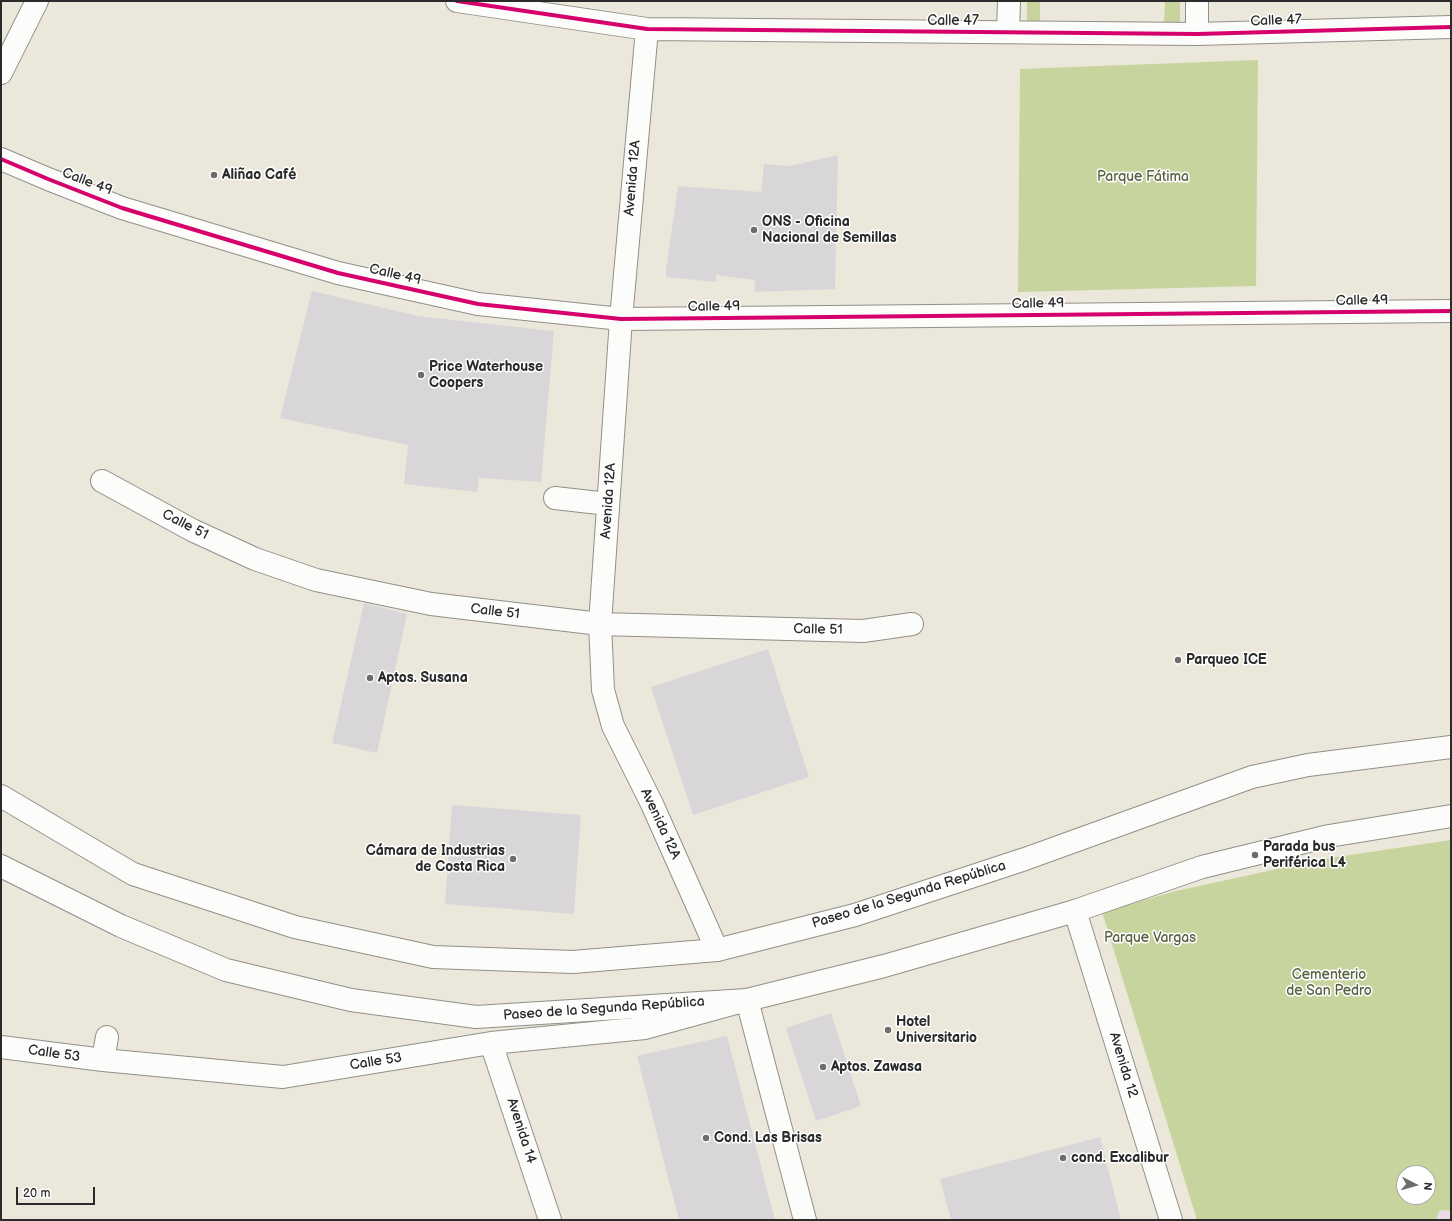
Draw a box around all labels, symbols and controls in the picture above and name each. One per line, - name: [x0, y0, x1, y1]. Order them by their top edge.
- street label: Calle 47: [1250, 12, 1302, 30]
- street label: Calle 47: [927, 13, 979, 29]
- street label: Avenida 12A: [621, 139, 645, 217]
- street label: Calle 49: [59, 165, 115, 199]
- place label: Aliñao Café: [222, 167, 296, 183]
- park label: Parque Fátima: [1097, 169, 1189, 185]
- marker: Aliñao Café: [209, 170, 219, 180]
- place label: ONS - Oficina Nacional de Semillas: [762, 214, 897, 246]
- marker: ONS - Oficina Nacional de Semillas: [749, 225, 759, 235]
- street label: Calle 49: [367, 261, 423, 289]
- street label: Calle 49: [1335, 292, 1389, 310]
- street label: Calle 49: [1011, 295, 1065, 313]
- street label: Calle 49: [687, 298, 741, 316]
- place label: Price Waterhouse Coopers: [429, 359, 543, 392]
- marker: Price Waterhouse Coopers: [416, 370, 426, 380]
- street label: Avenida 12A: [598, 462, 620, 540]
- street label: Calle 51: [159, 506, 211, 544]
- street label: Calle 51: [469, 601, 521, 623]
- street label: Calle 51: [793, 621, 843, 639]
- place label: Parqueo ICE: [1186, 652, 1267, 668]
- marker: Parqueo ICE: [1173, 655, 1183, 665]
- place label: Aptos. Susana: [378, 670, 468, 686]
- marker: Aptos. Susana: [365, 673, 375, 683]
- street label: Avenida 12A: [636, 786, 684, 862]
- place label: Parada bus Periférica L4: [1263, 839, 1346, 872]
- place label: Cámara de Industrias de Costa Rica: [366, 843, 505, 876]
- marker: Parada bus Periférica L4: [1250, 850, 1260, 860]
- marker: Cámara de Industrias de Costa Rica: [508, 854, 518, 864]
- street label: Paseo de la Segunda República: [810, 857, 1008, 933]
- park label: Parque Vargas: [1104, 930, 1196, 946]
- park label: Cementerio de San Pedro: [1286, 967, 1372, 1000]
- street label: Paseo de la Segunda República: [503, 994, 705, 1024]
- place label: Hotel Universitario: [896, 1014, 977, 1046]
- marker: Hotel Universitario: [883, 1025, 893, 1035]
- street label: Avenida 12: [1105, 1030, 1141, 1100]
- street label: Calle 53: [27, 1042, 81, 1066]
- street label: Calle 53: [349, 1050, 403, 1074]
- place label: Aptos. Zawasa: [831, 1059, 922, 1075]
- marker: Aptos. Zawasa: [818, 1062, 828, 1072]
- street label: Avenida 14: [503, 1096, 539, 1166]
- place label: Cond. Las Brisas: [714, 1130, 822, 1146]
- marker: Cond. Las Brisas: [701, 1133, 711, 1143]
- place label: cond. Excalibur: [1071, 1150, 1169, 1166]
- marker: cond. Excalibur: [1058, 1153, 1068, 1163]
- north arrow: [1396, 1165, 1436, 1205]
- scale bar: [18, 1179, 97, 1205]
- text: N: [1421, 1181, 1434, 1191]
- text: 20 m: [23, 1186, 50, 1201]

